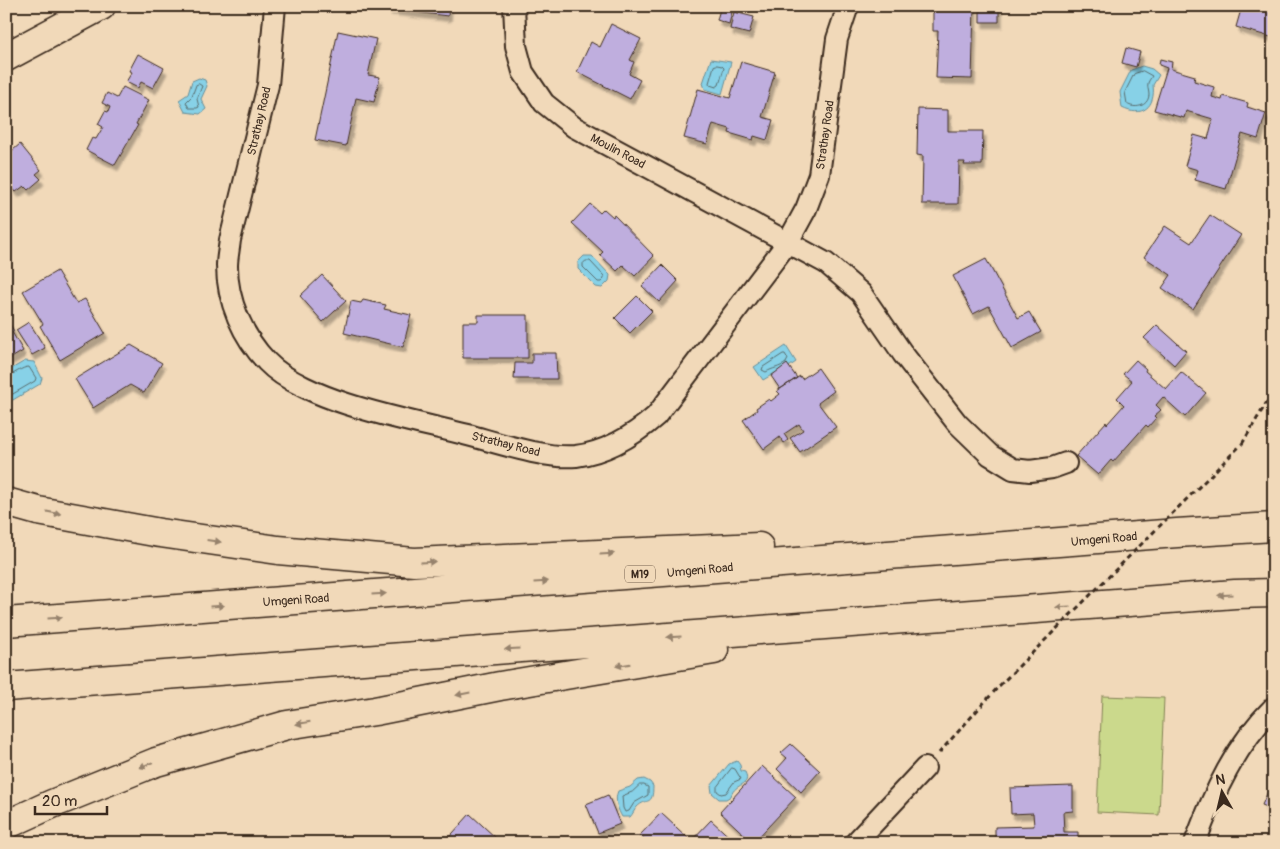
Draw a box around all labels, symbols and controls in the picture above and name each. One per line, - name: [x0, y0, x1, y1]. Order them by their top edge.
- street label: Strathay Road: [244, 85, 275, 157]
- street label: Strathay Road: [813, 99, 838, 171]
- street label: Moulin Road: [588, 131, 648, 172]
- street label: Strathay Road: [470, 429, 542, 460]
- one-way arrow: [46, 510, 62, 518]
- street label: Umgeni Road: [1070, 529, 1138, 550]
- one-way arrow: [206, 537, 222, 545]
- one-way arrow: [600, 549, 616, 557]
- one-way arrow: [420, 557, 436, 565]
- street label: Umgeni Road: [666, 560, 734, 581]
- road number: M19: [625, 566, 655, 582]
- one-way arrow: [533, 578, 549, 586]
- one-way arrow: [371, 590, 387, 598]
- street label: Umgeni Road: [262, 591, 330, 610]
- one-way arrow: [1217, 591, 1233, 599]
- one-way arrow: [209, 602, 225, 610]
- one-way arrow: [1055, 603, 1071, 611]
- one-way arrow: [47, 614, 63, 622]
- one-way arrow: [666, 633, 682, 641]
- one-way arrow: [504, 645, 520, 653]
- one-way arrow: [614, 662, 630, 670]
- one-way arrow: [454, 690, 470, 698]
- one-way arrow: [295, 719, 311, 727]
- one-way arrow: [139, 762, 153, 770]
- north arrow: [1198, 766, 1248, 816]
- text: N: [1214, 771, 1226, 789]
- scale bar: [35, 784, 108, 816]
- text: 20 m: [42, 792, 77, 811]

